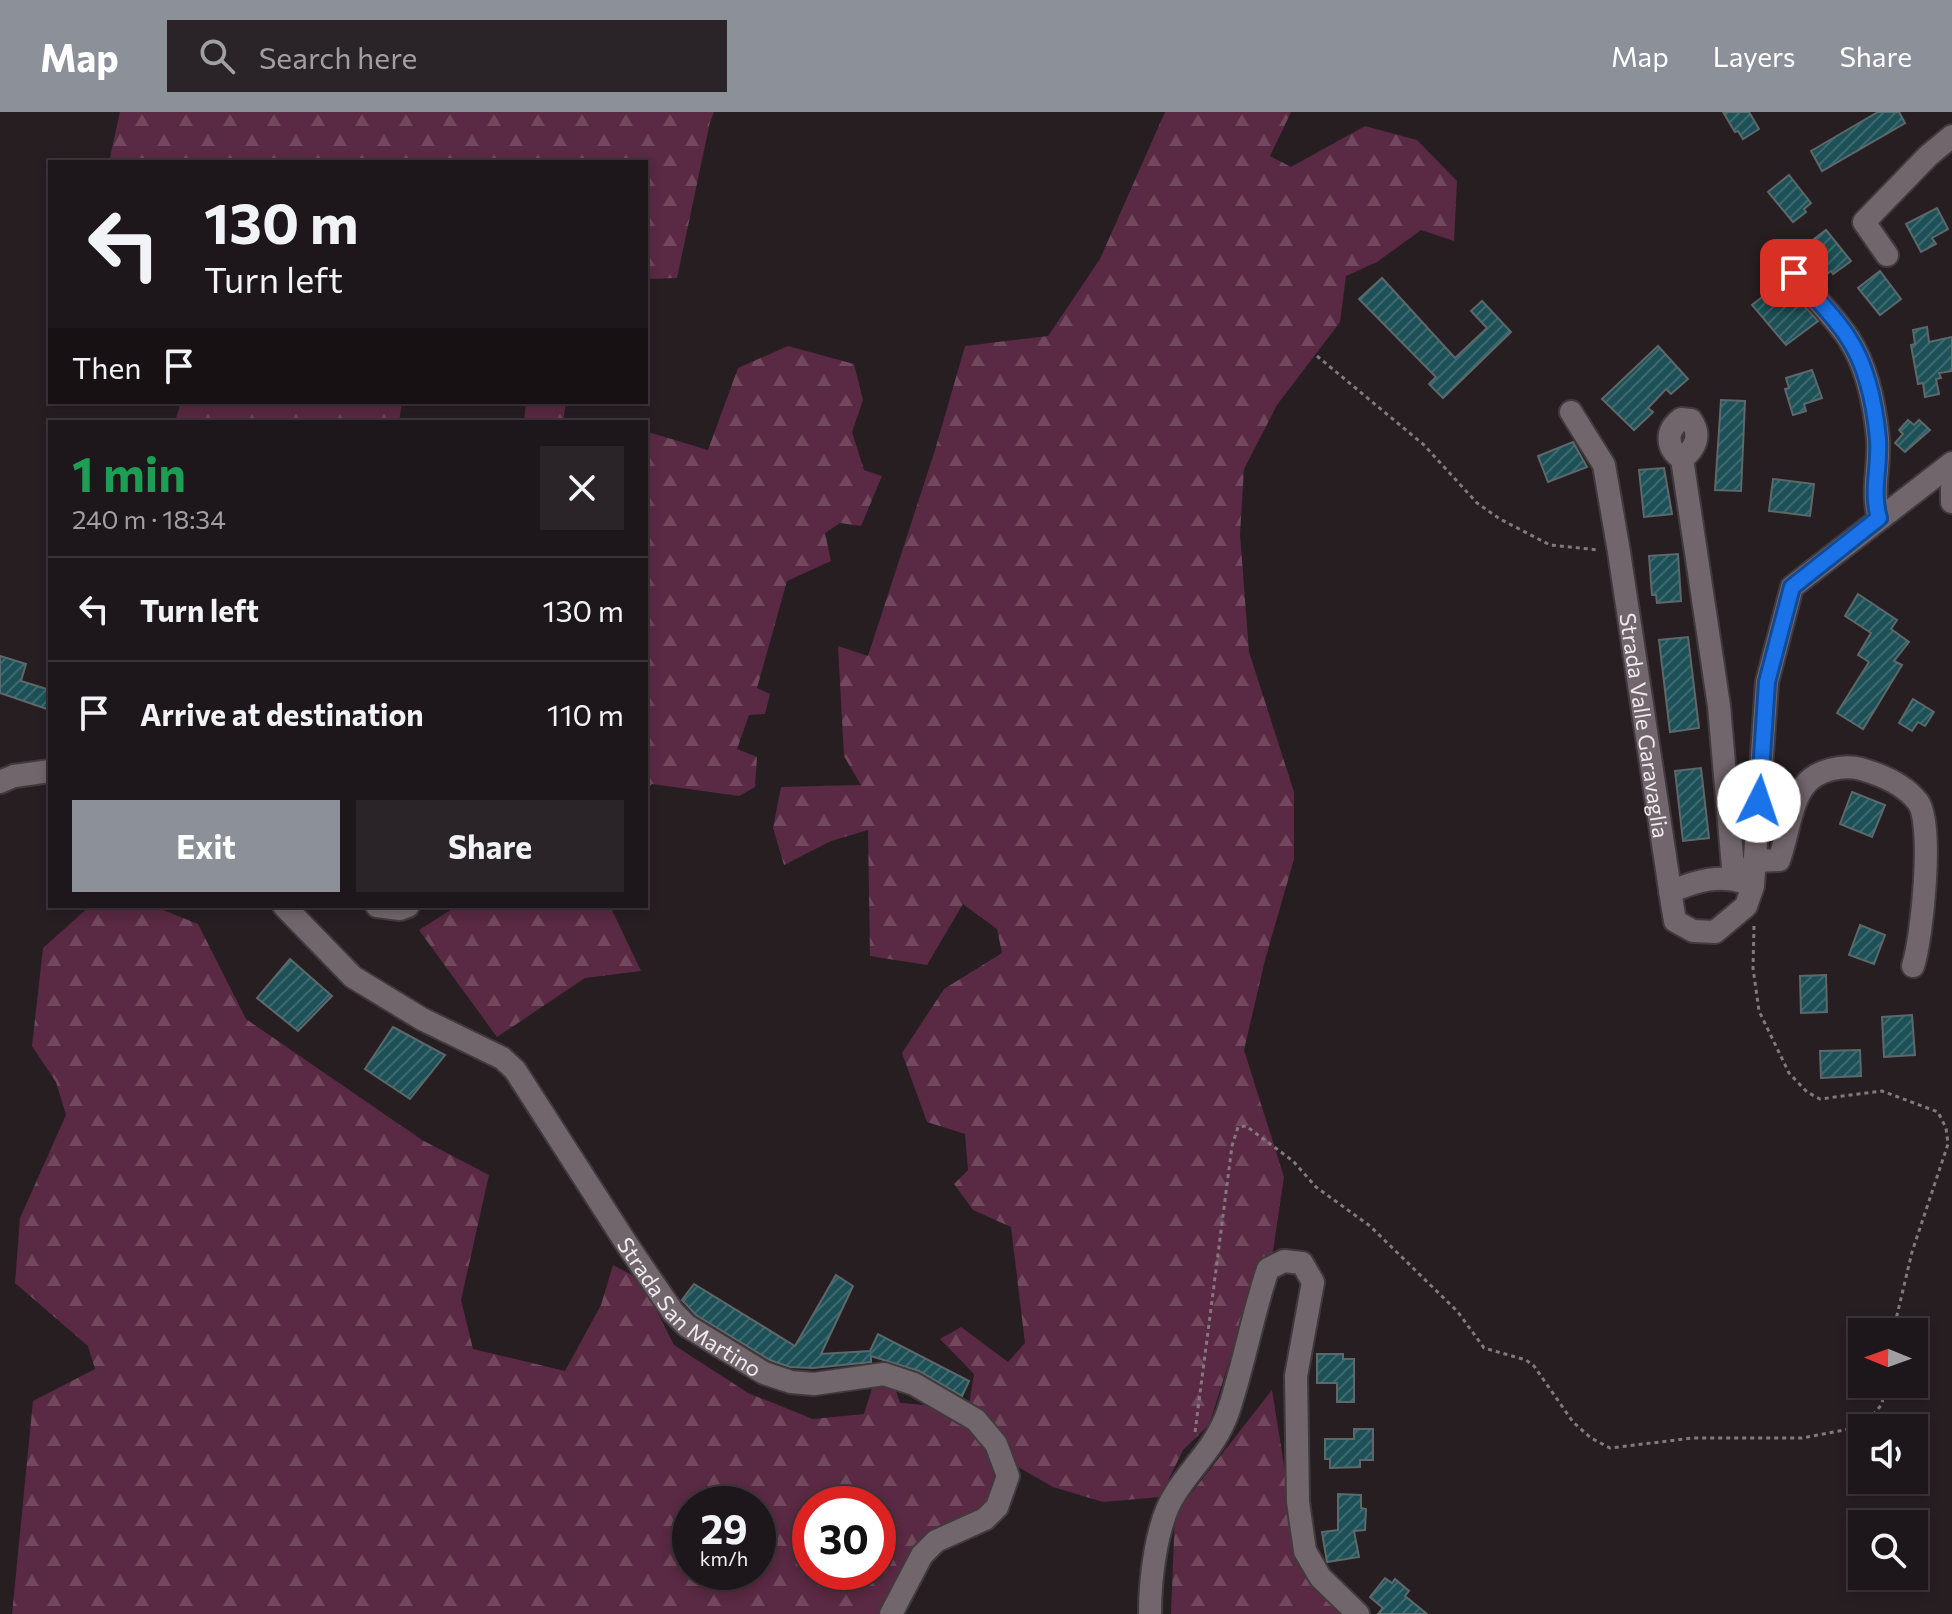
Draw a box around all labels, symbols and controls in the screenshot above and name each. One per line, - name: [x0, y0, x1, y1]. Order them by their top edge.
- search box: [167, 20, 727, 92]
- text: Map: [40, 33, 119, 80]
- icon: search: [195, 34, 239, 78]
- text: Search here: [259, 38, 417, 75]
- text: Map: [1611, 39, 1669, 73]
- text: Layers: [1713, 39, 1795, 73]
- text: Share: [1839, 39, 1912, 73]
- text: 130 m: [204, 187, 359, 256]
- icon: left: [72, 192, 176, 296]
- pin: [1760, 239, 1828, 307]
- icon: arrive: [1772, 251, 1816, 295]
- text: Turn left: [204, 256, 343, 300]
- icon: arrive: [157, 344, 201, 388]
- text: Then: [72, 348, 141, 385]
- text: 1 min: [72, 443, 186, 502]
- button: close: [540, 446, 624, 530]
- text: 240 m · 18:34: [72, 503, 226, 534]
- icon: left: [72, 587, 116, 631]
- text: Turn left: [140, 591, 259, 628]
- text: 130 m: [543, 591, 624, 628]
- street label: Strada Valle Garavaglia: [1615, 611, 1676, 840]
- icon: arrive: [72, 691, 116, 735]
- text: Arrive at destination: [140, 695, 424, 732]
- text: 110 m: [547, 695, 624, 732]
- position arrow: [1717, 759, 1801, 843]
- button: Exit: [72, 800, 340, 892]
- button: Share: [356, 800, 624, 892]
- street label: Strada San Martino: [612, 1232, 767, 1382]
- north arrow: [1848, 1318, 1928, 1398]
- map controls: [1848, 1318, 1928, 1590]
- button: sound: [1848, 1414, 1928, 1494]
- speed limit sign: 30: [792, 1486, 896, 1590]
- text: 29: [700, 1503, 748, 1552]
- button: search: [1848, 1510, 1928, 1590]
- text: km/h: [700, 1546, 748, 1570]

